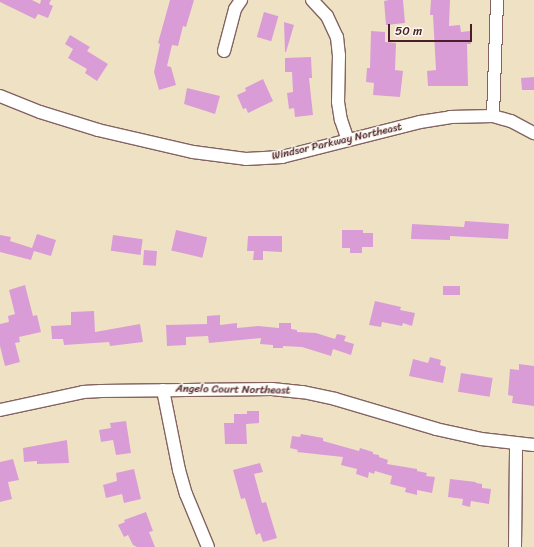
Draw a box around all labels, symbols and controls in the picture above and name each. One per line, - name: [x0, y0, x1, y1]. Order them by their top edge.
- scale bar: [390, 16, 474, 42]
- text: 50 m: [395, 20, 422, 42]
- street label: Windsor Parkway Northeast: [270, 120, 404, 164]
- street label: Angelo Court Northeast: [175, 382, 291, 398]

